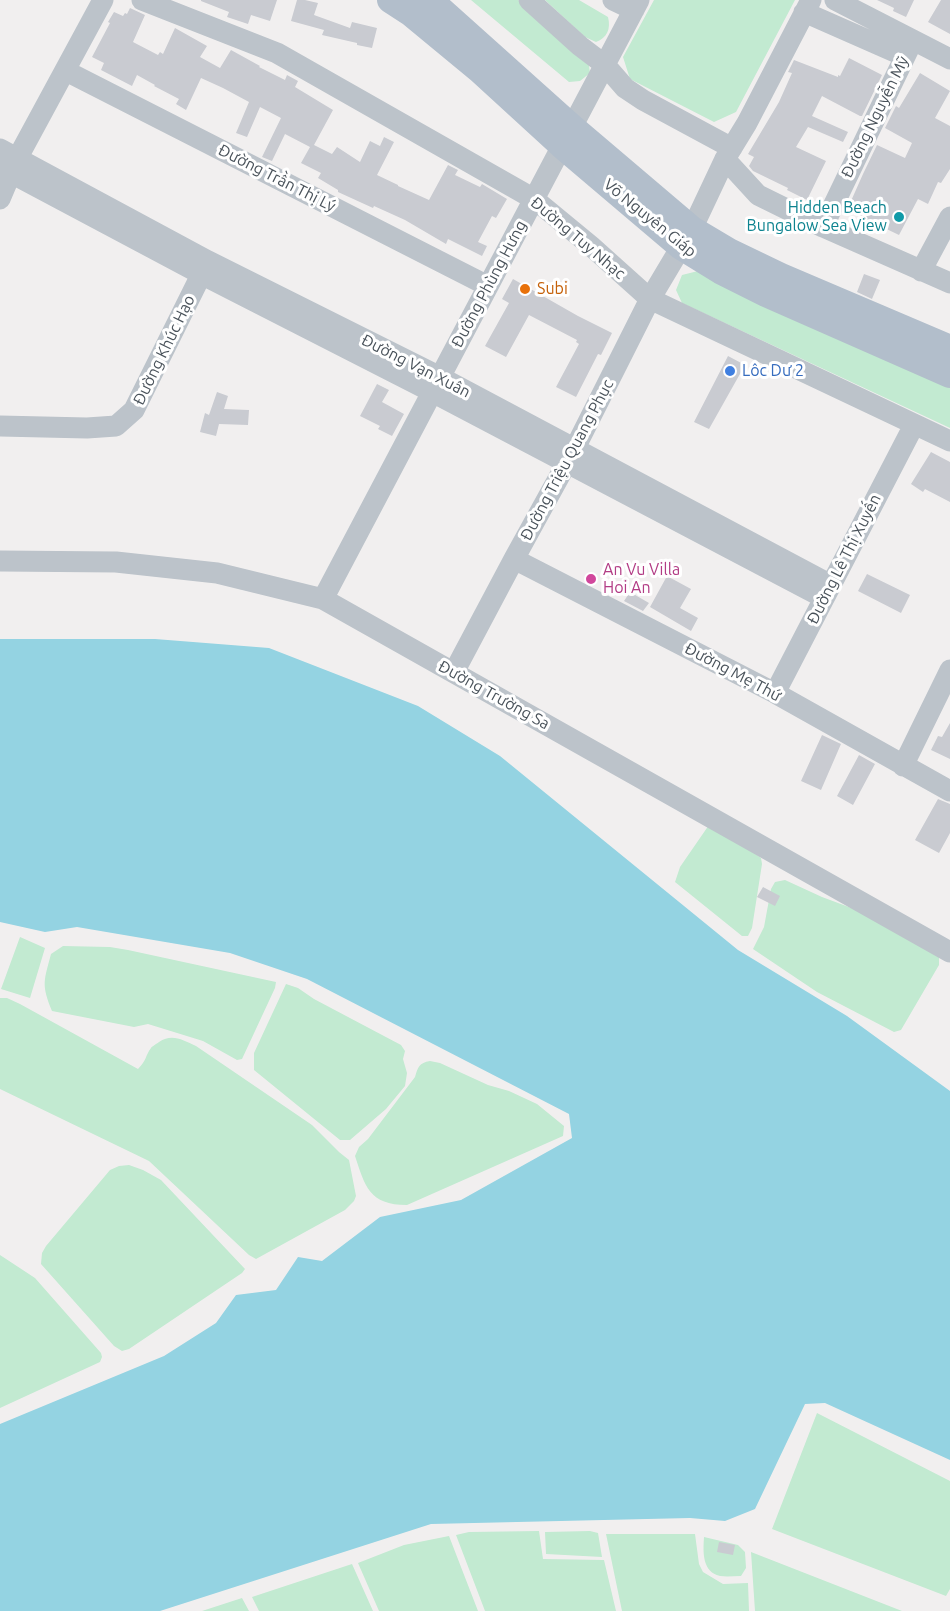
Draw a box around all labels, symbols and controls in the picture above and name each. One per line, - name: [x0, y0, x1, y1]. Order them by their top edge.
- street label: Đường Nguyễn Mỹ: [837, 53, 913, 181]
- street label: Đường Trần Thị Lý: [215, 140, 339, 216]
- street label: Võ Nguyên Giáp: [600, 175, 700, 261]
- street label: Đường Tuy Nhạc: [527, 193, 629, 283]
- place label: Hidden Beach Bungalow Sea View: [747, 198, 887, 236]
- marker: Hidden Beach Bungalow Sea View: [892, 210, 906, 224]
- street label: Đường Phùng Hưng: [447, 217, 531, 351]
- place label: Subi: [537, 279, 568, 299]
- marker: Subi: [518, 282, 532, 296]
- street label: Đường Khúc Hạo: [129, 292, 199, 408]
- street label: Đường Vạn Xuân: [358, 330, 474, 402]
- place label: Lôc Dư 2: [742, 361, 804, 381]
- marker: Lôc Dư 2: [723, 364, 737, 378]
- street label: Đường Triệu Quang Phục: [516, 376, 618, 544]
- street label: Đường Lê Thị Xuyến: [803, 491, 885, 627]
- place label: An Vu Villa Hoi An: [603, 560, 680, 598]
- marker: An Vu Villa Hoi An: [584, 572, 598, 586]
- street label: Đường Mẹ Thứ: [682, 639, 784, 705]
- street label: Đường Trường Sa: [435, 656, 553, 734]

